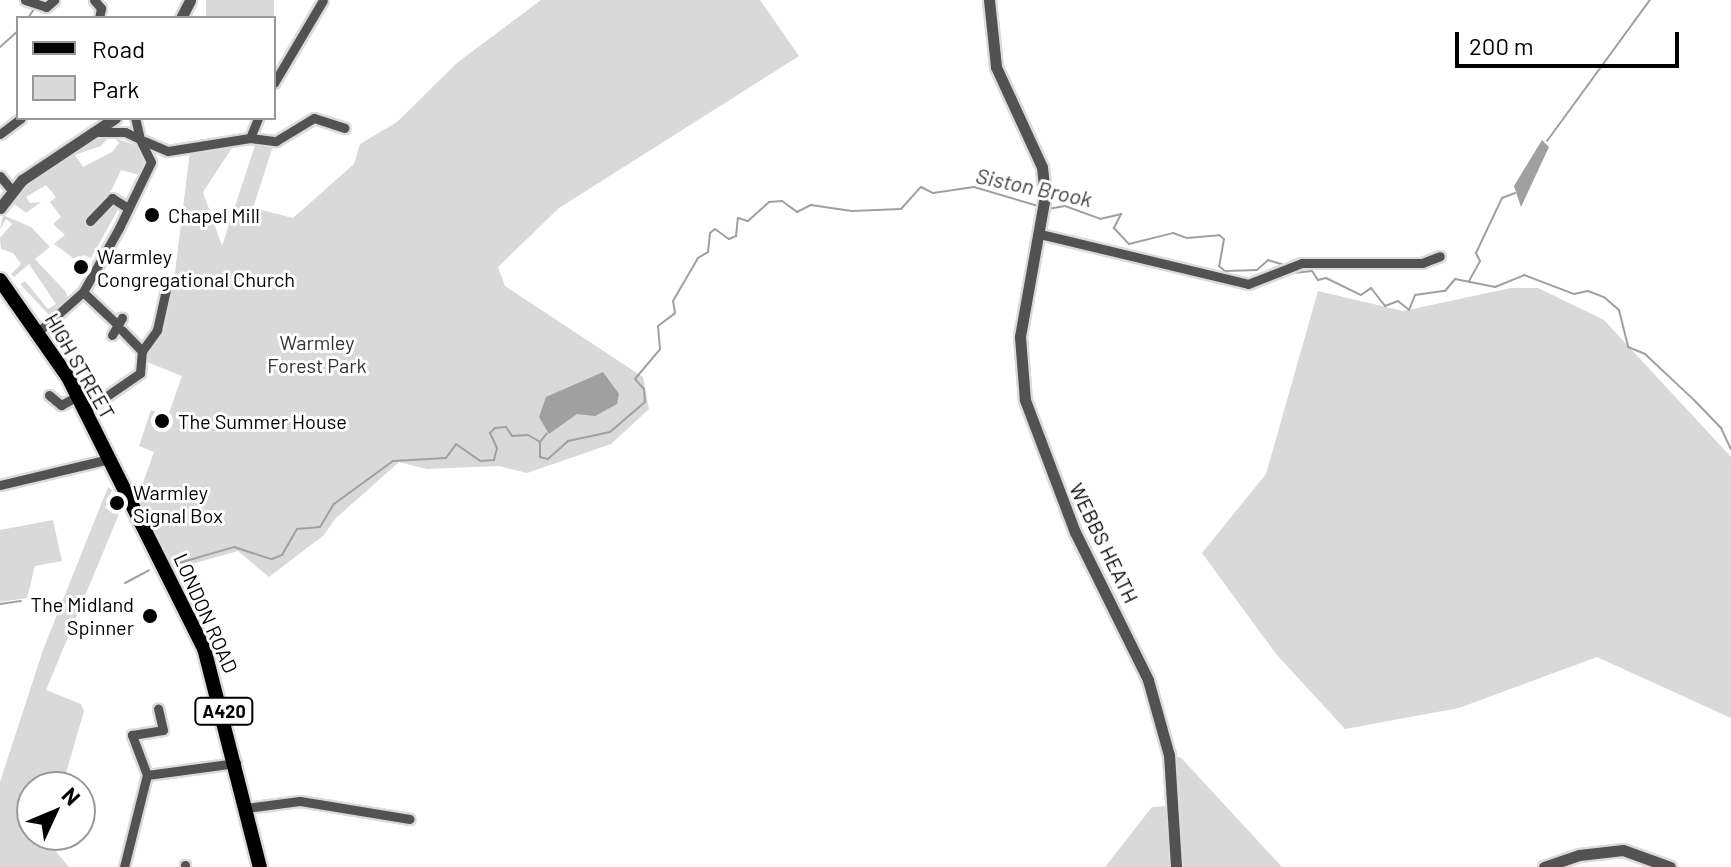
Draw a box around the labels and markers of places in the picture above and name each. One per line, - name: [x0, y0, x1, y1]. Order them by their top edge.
- place label: Chapel Mill: [168, 203, 260, 227]
- marker: Chapel Mill: [143, 206, 161, 224]
- place label: Warmley Congregational Church: [97, 244, 295, 291]
- marker: Warmley Congregational Church: [72, 258, 90, 276]
- place label: The Summer House: [178, 409, 347, 433]
- marker: The Summer House: [153, 412, 171, 430]
- place label: Warmley Signal Box: [133, 480, 223, 527]
- marker: Warmley Signal Box: [108, 494, 126, 512]
- place label: The Midland Spinner: [31, 592, 134, 639]
- marker: The Midland Spinner: [141, 607, 159, 625]

